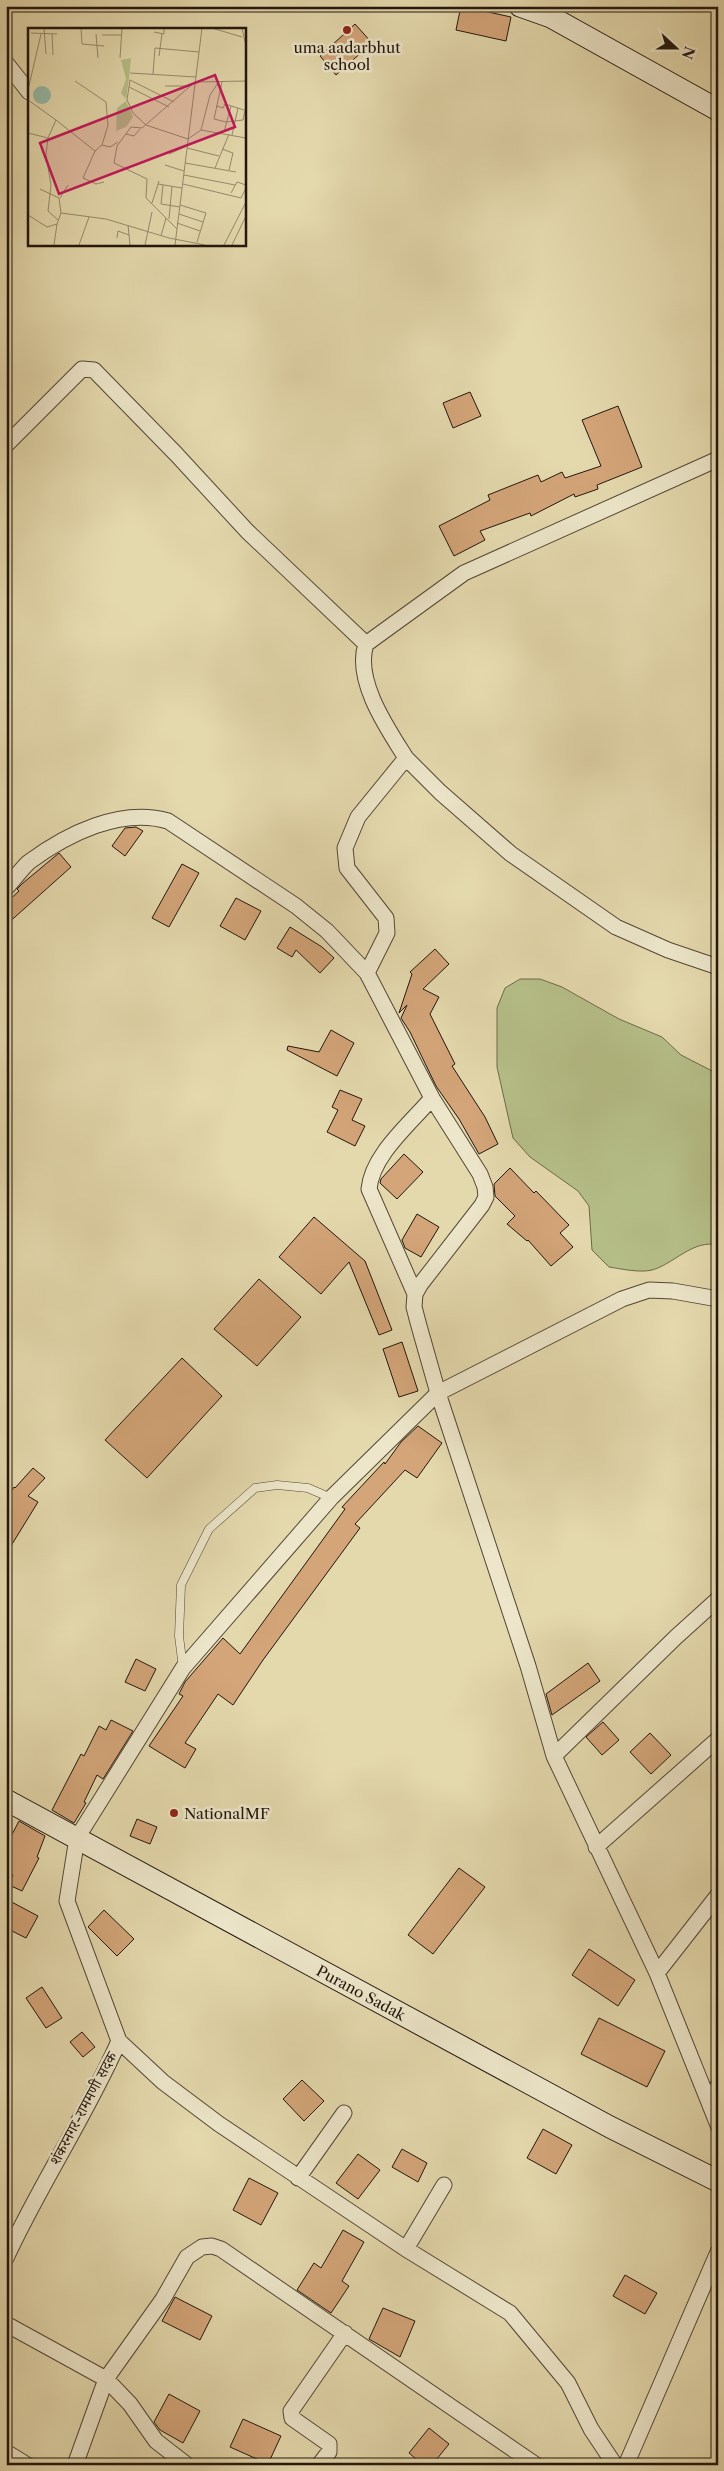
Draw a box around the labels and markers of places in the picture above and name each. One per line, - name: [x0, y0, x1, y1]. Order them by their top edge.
- marker: uma aadarbhut school: [341, 24, 353, 36]
- place label: uma aadarbhut school: [293, 38, 401, 74]
- place label: NationalMF: [184, 1804, 270, 1823]
- marker: NationalMF: [168, 1807, 180, 1819]

